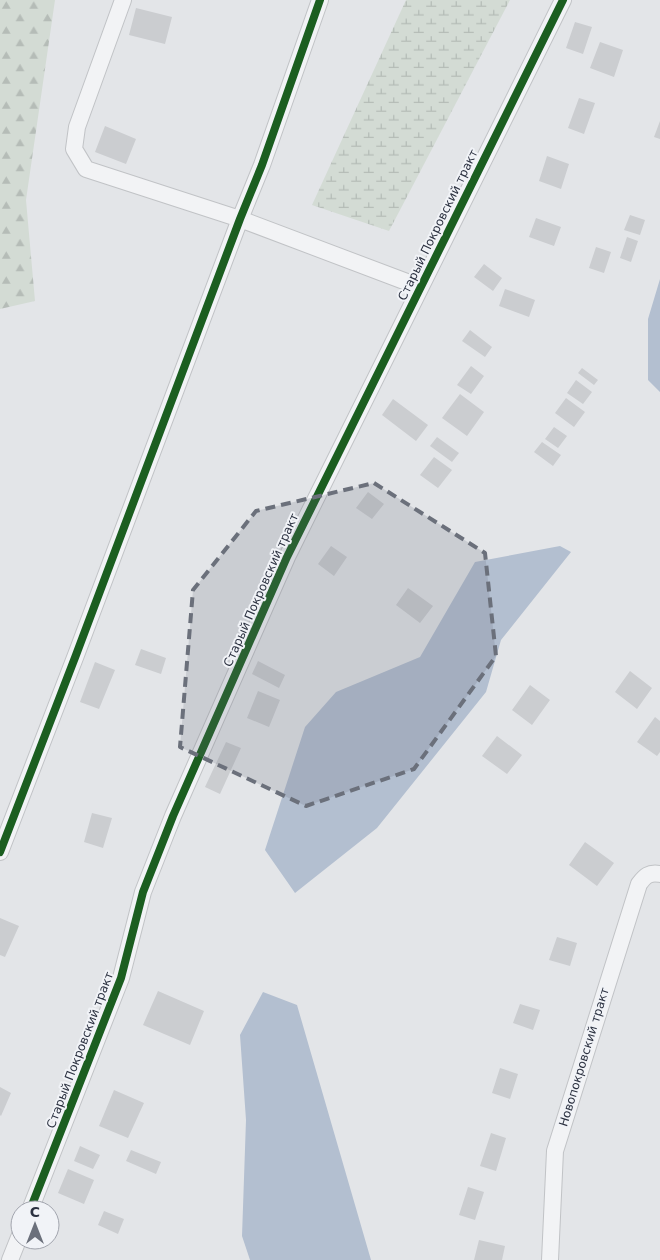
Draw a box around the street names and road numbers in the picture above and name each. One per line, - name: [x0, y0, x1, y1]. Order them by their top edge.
- street label: Старый Покровский тракт: [395, 147, 481, 303]
- street label: Старый Покровский тракт: [221, 511, 301, 669]
- street label: Старый Покровский тракт: [44, 970, 116, 1130]
- street label: Новопокровский тракт: [556, 986, 612, 1128]

